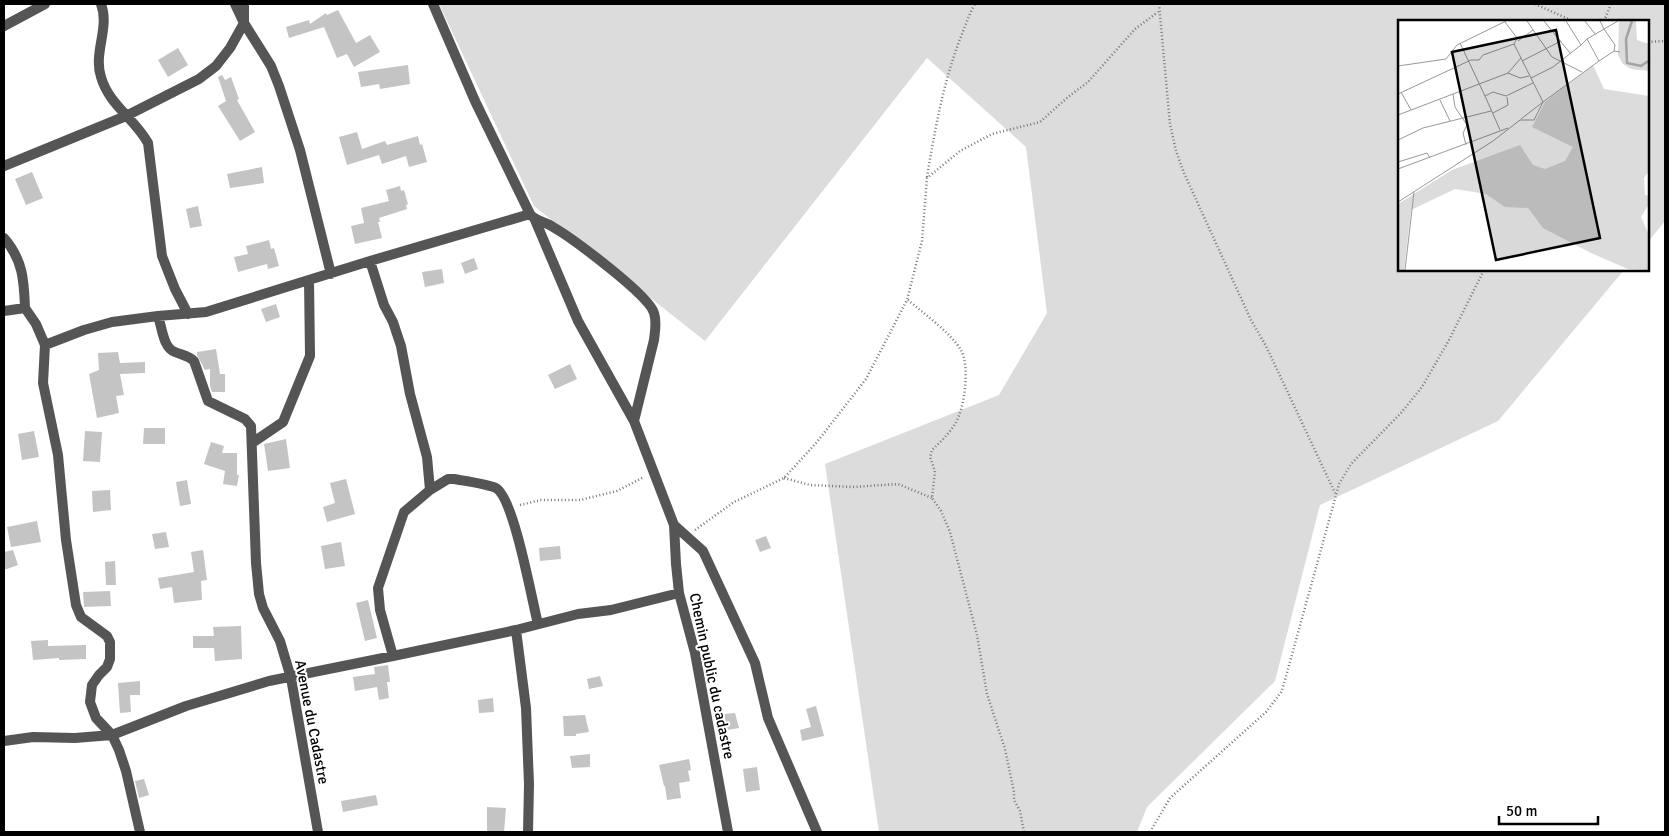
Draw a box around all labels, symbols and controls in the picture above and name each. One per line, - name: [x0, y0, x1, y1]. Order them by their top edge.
- inset map: [1398, 20, 1649, 271]
- street label: Chemin public du cadastre: [686, 591, 738, 761]
- street label: Avenue du Cadastre: [291, 658, 333, 786]
- scale bar: [1499, 794, 1598, 826]
- text: 50 m: [1506, 802, 1537, 820]

